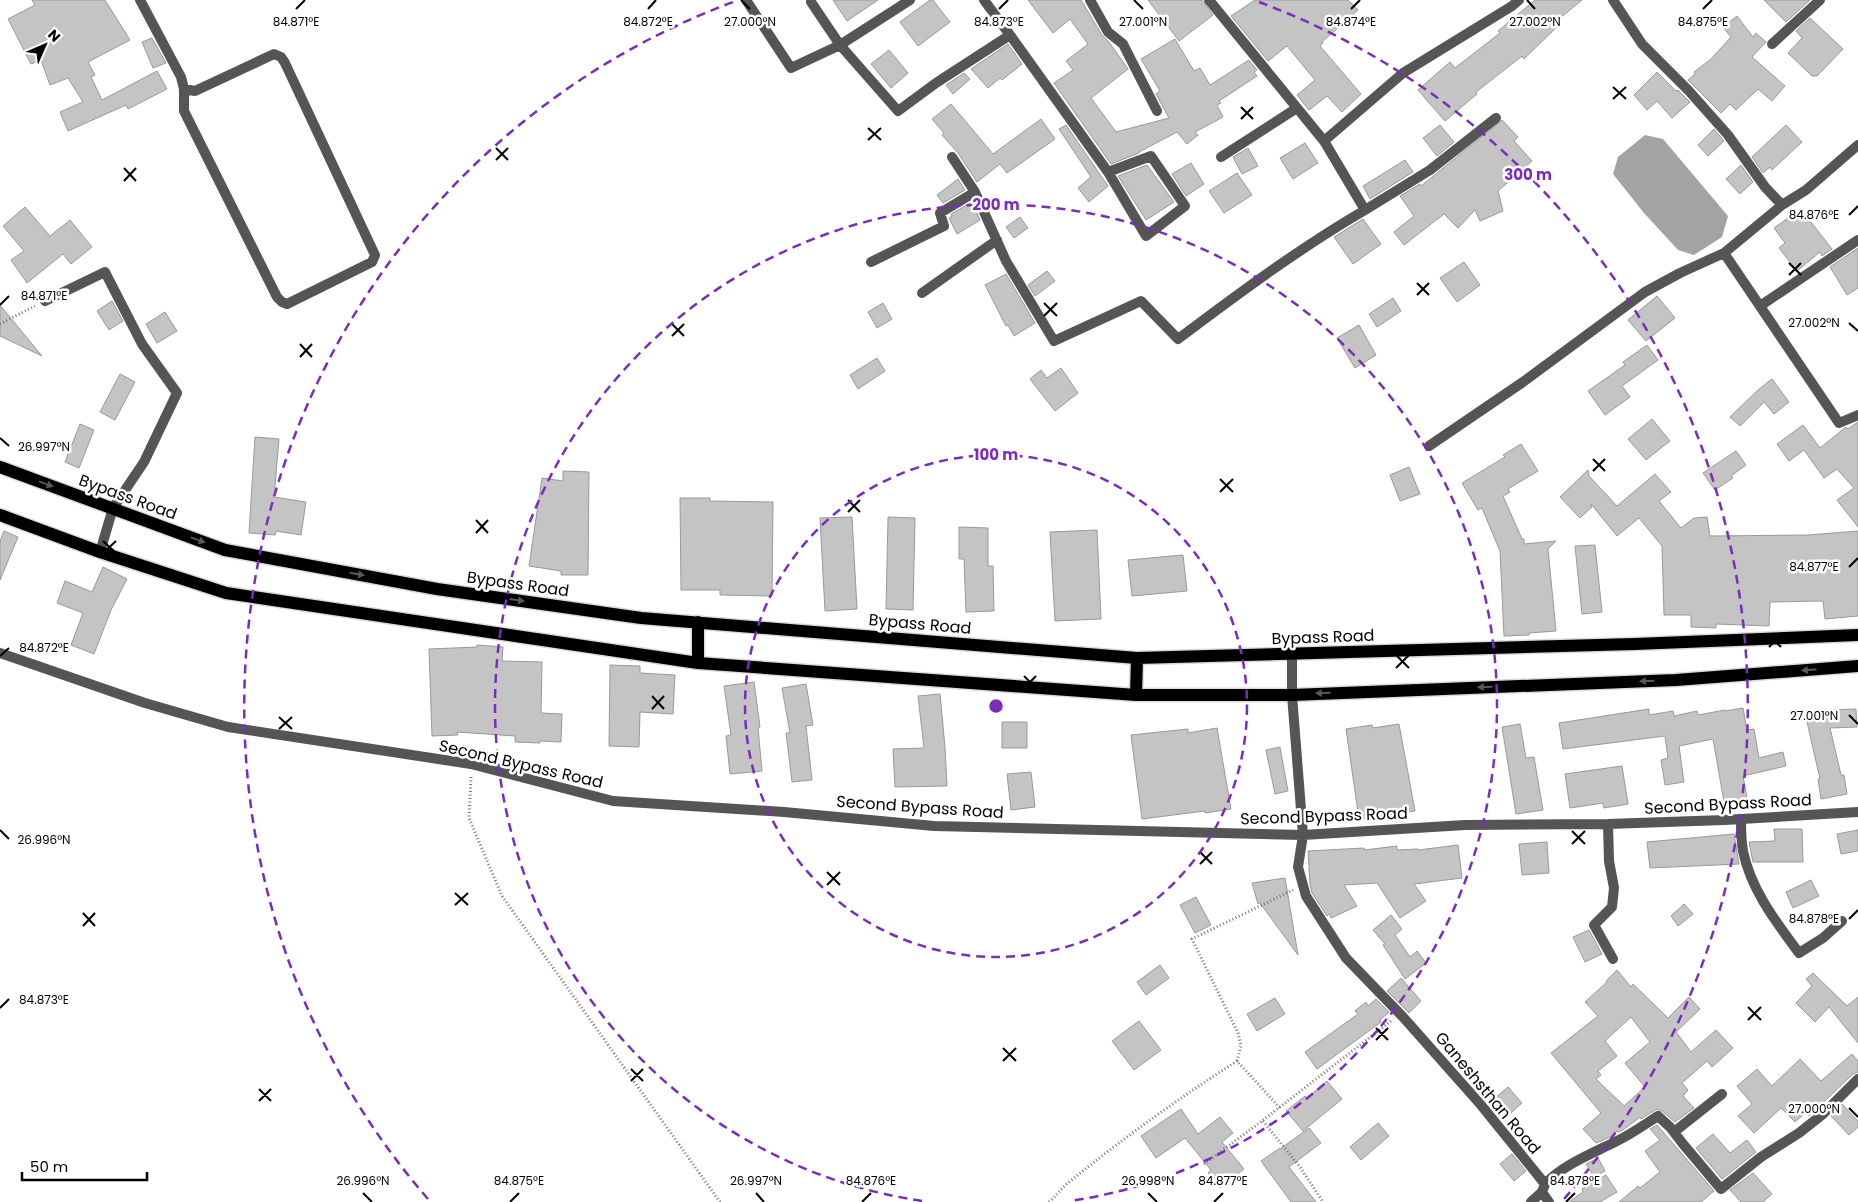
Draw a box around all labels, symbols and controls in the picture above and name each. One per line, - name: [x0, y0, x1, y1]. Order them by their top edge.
- text: 84.871°E: [273, 13, 319, 30]
- text: 84.872°E: [623, 13, 673, 30]
- text: 27.000°N: [724, 13, 776, 30]
- text: 84.873°E: [974, 13, 1024, 30]
- text: 27.001°N: [1119, 13, 1167, 30]
- text: 84.874°E: [1326, 13, 1376, 30]
- text: 27.002°N: [1509, 13, 1561, 30]
- text: 84.875°E: [1678, 13, 1728, 30]
- north arrow: [20, 20, 70, 70]
- text: N: [43, 25, 65, 47]
- text: 300 m: [1504, 164, 1552, 185]
- text: 200 m: [972, 194, 1020, 215]
- text: 84.876°E: [1789, 206, 1839, 223]
- text: 84.871°E: [21, 287, 67, 304]
- text: 27.002°N: [1788, 314, 1840, 331]
- text: 26.997°N: [18, 438, 70, 455]
- text: 100 m: [974, 444, 1018, 465]
- street label: Bypass Road: [76, 469, 180, 525]
- one-way arrow: [39, 480, 54, 488]
- one-way arrow: [191, 536, 206, 544]
- text: 84.877°E: [1789, 558, 1839, 575]
- street label: Bypass Road: [465, 565, 571, 603]
- one-way arrow: [349, 570, 364, 578]
- one-way arrow: [510, 596, 526, 604]
- street label: Bypass Road: [868, 608, 972, 640]
- street label: Bypass Road: [1271, 624, 1375, 650]
- text: 84.872°E: [19, 639, 69, 656]
- one-way arrow: [1801, 666, 1817, 674]
- one-way arrow: [1639, 677, 1655, 685]
- one-way arrow: [1477, 683, 1493, 691]
- one-way arrow: [1314, 690, 1330, 698]
- centre of rings: [987, 697, 1005, 715]
- text: 27.001°N: [1790, 707, 1838, 724]
- street label: Second Bypass Road: [437, 734, 605, 794]
- street label: Second Bypass Road: [1644, 788, 1812, 820]
- street label: Second Bypass Road: [836, 790, 1004, 824]
- street label: Second Bypass Road: [1240, 802, 1408, 830]
- text: 26.996°N: [17, 831, 71, 848]
- text: 84.878°E: [1789, 910, 1839, 927]
- text: 84.873°E: [19, 991, 69, 1008]
- street label: Ganeshsthan Road: [1430, 1027, 1546, 1159]
- text: 27.000°N: [1788, 1100, 1840, 1117]
- scale bar: [22, 1150, 148, 1182]
- text: 50 m: [30, 1156, 68, 1177]
- text: 26.996°N: [336, 1172, 390, 1189]
- text: 84.875°E: [494, 1172, 544, 1189]
- text: 26.997°N: [730, 1172, 782, 1189]
- text: 84.876°E: [846, 1172, 896, 1189]
- text: 26.998°N: [1121, 1172, 1175, 1189]
- text: 84.877°E: [1198, 1172, 1248, 1189]
- text: 84.878°E: [1550, 1172, 1600, 1189]

